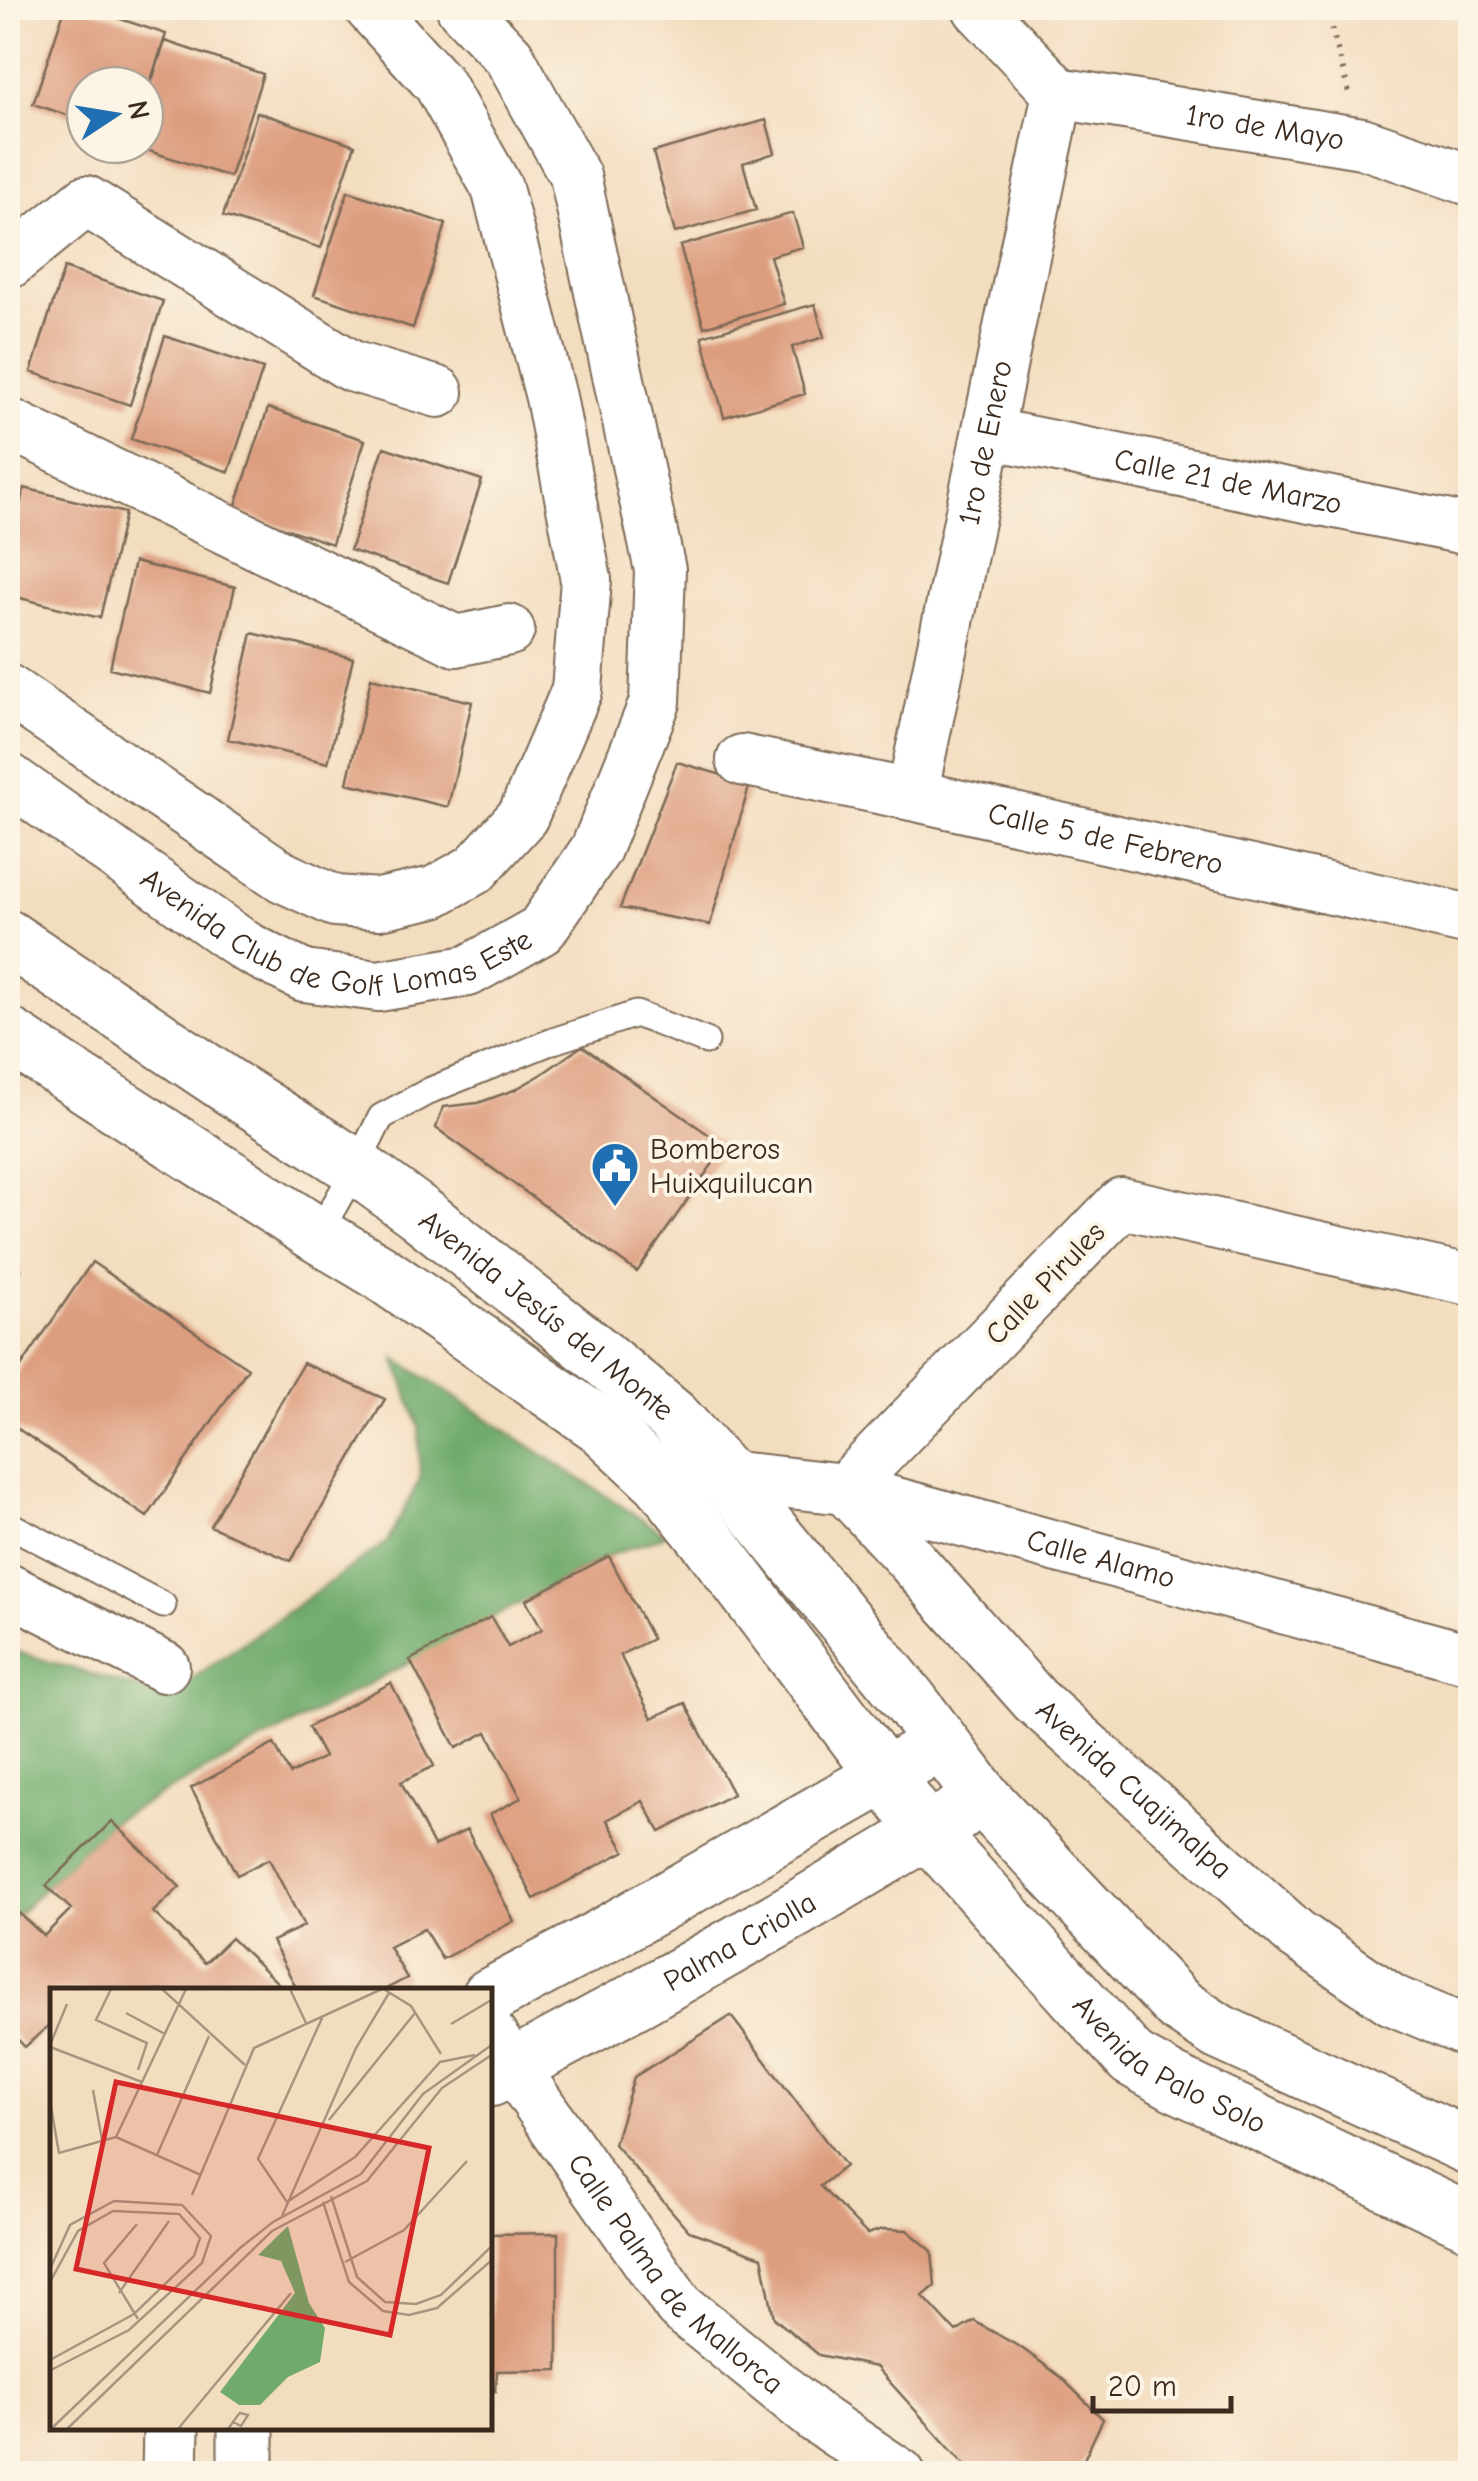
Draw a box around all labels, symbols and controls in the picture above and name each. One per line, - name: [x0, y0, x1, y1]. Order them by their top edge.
- north arrow: [65, 65, 165, 165]
- street label: 1ro de Mayo: [1184, 97, 1347, 158]
- text: N: [121, 98, 156, 122]
- street label: 1ro de Enero: [952, 357, 1020, 528]
- street label: Calle 21 de Marzo: [1111, 442, 1345, 522]
- street label: Calle 5 de Febrero: [985, 796, 1226, 882]
- street label: Avenida Club de Golf Lomas Este: [134, 861, 538, 1005]
- place label: Bomberos Huixquilucan: [650, 1132, 813, 1201]
- public building icon: Bomberos Huixquilucan: [589, 1140, 641, 1208]
- street label: Avenida Jesús del Monte: [412, 1203, 681, 1428]
- street label: Calle Pirules: [978, 1215, 1112, 1352]
- street label: Calle Alamo: [1023, 1522, 1179, 1596]
- street label: Avenida Cuajimalpa: [1029, 1693, 1239, 1886]
- street label: Palma Criolla: [658, 1885, 822, 1999]
- inset map: [50, 1988, 492, 2431]
- street label: Avenida Palo Solo: [1065, 1988, 1271, 2141]
- street label: Calle Palma de Mallorca: [560, 2147, 790, 2402]
- scale bar: [1093, 2351, 1230, 2413]
- text: 20 m: [1108, 2369, 1177, 2404]

